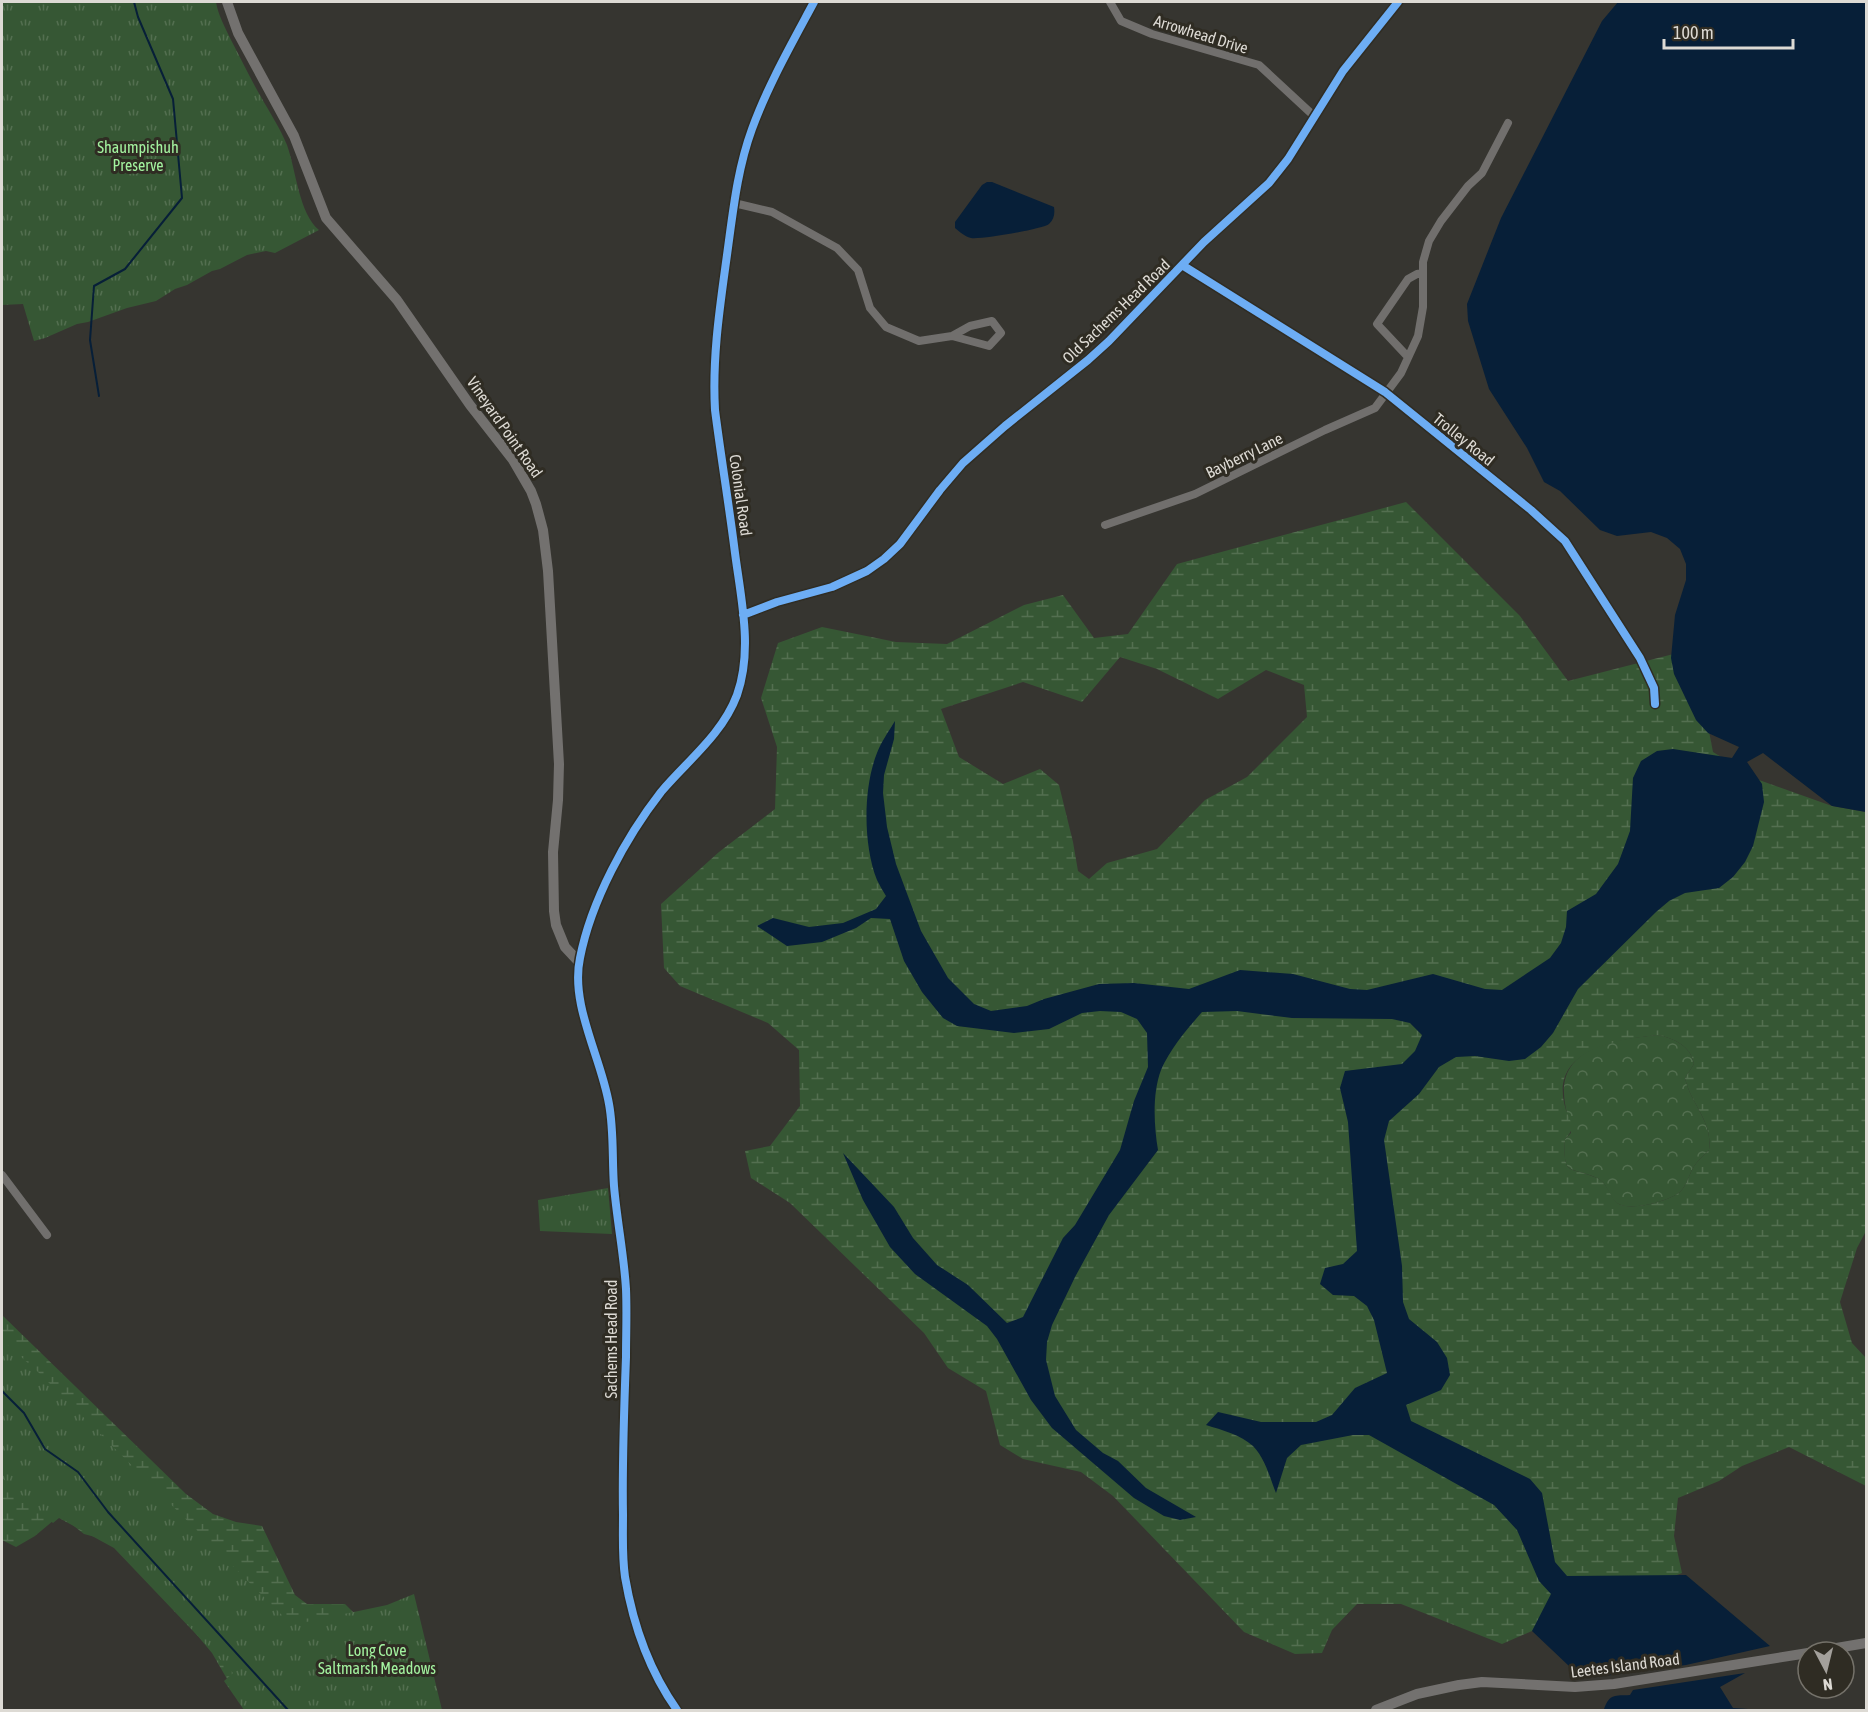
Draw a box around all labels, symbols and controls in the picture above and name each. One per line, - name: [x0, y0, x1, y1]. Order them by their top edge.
- street label: Arrowhead Drive: [1152, 11, 1250, 57]
- scale bar: [1664, 12, 1793, 50]
- text: 100 m: [1673, 22, 1714, 43]
- park label: Shaumpishuh Preserve: [97, 138, 179, 174]
- street label: Old Sachems Head Road: [1059, 255, 1173, 367]
- street label: Vineyard Point Road: [463, 373, 546, 481]
- street label: Trolley Road: [1429, 409, 1498, 470]
- street label: Bayberry Lane: [1203, 429, 1286, 482]
- street label: Colonial Road: [726, 453, 756, 537]
- street label: Sachems Head Road: [602, 1280, 620, 1398]
- north arrow: [1796, 1640, 1856, 1700]
- park label: Long Cove Saltmarsh Meadows: [318, 1641, 436, 1677]
- street label: Leetes Island Road: [1569, 1649, 1681, 1681]
- text: N: [1822, 1675, 1834, 1694]

